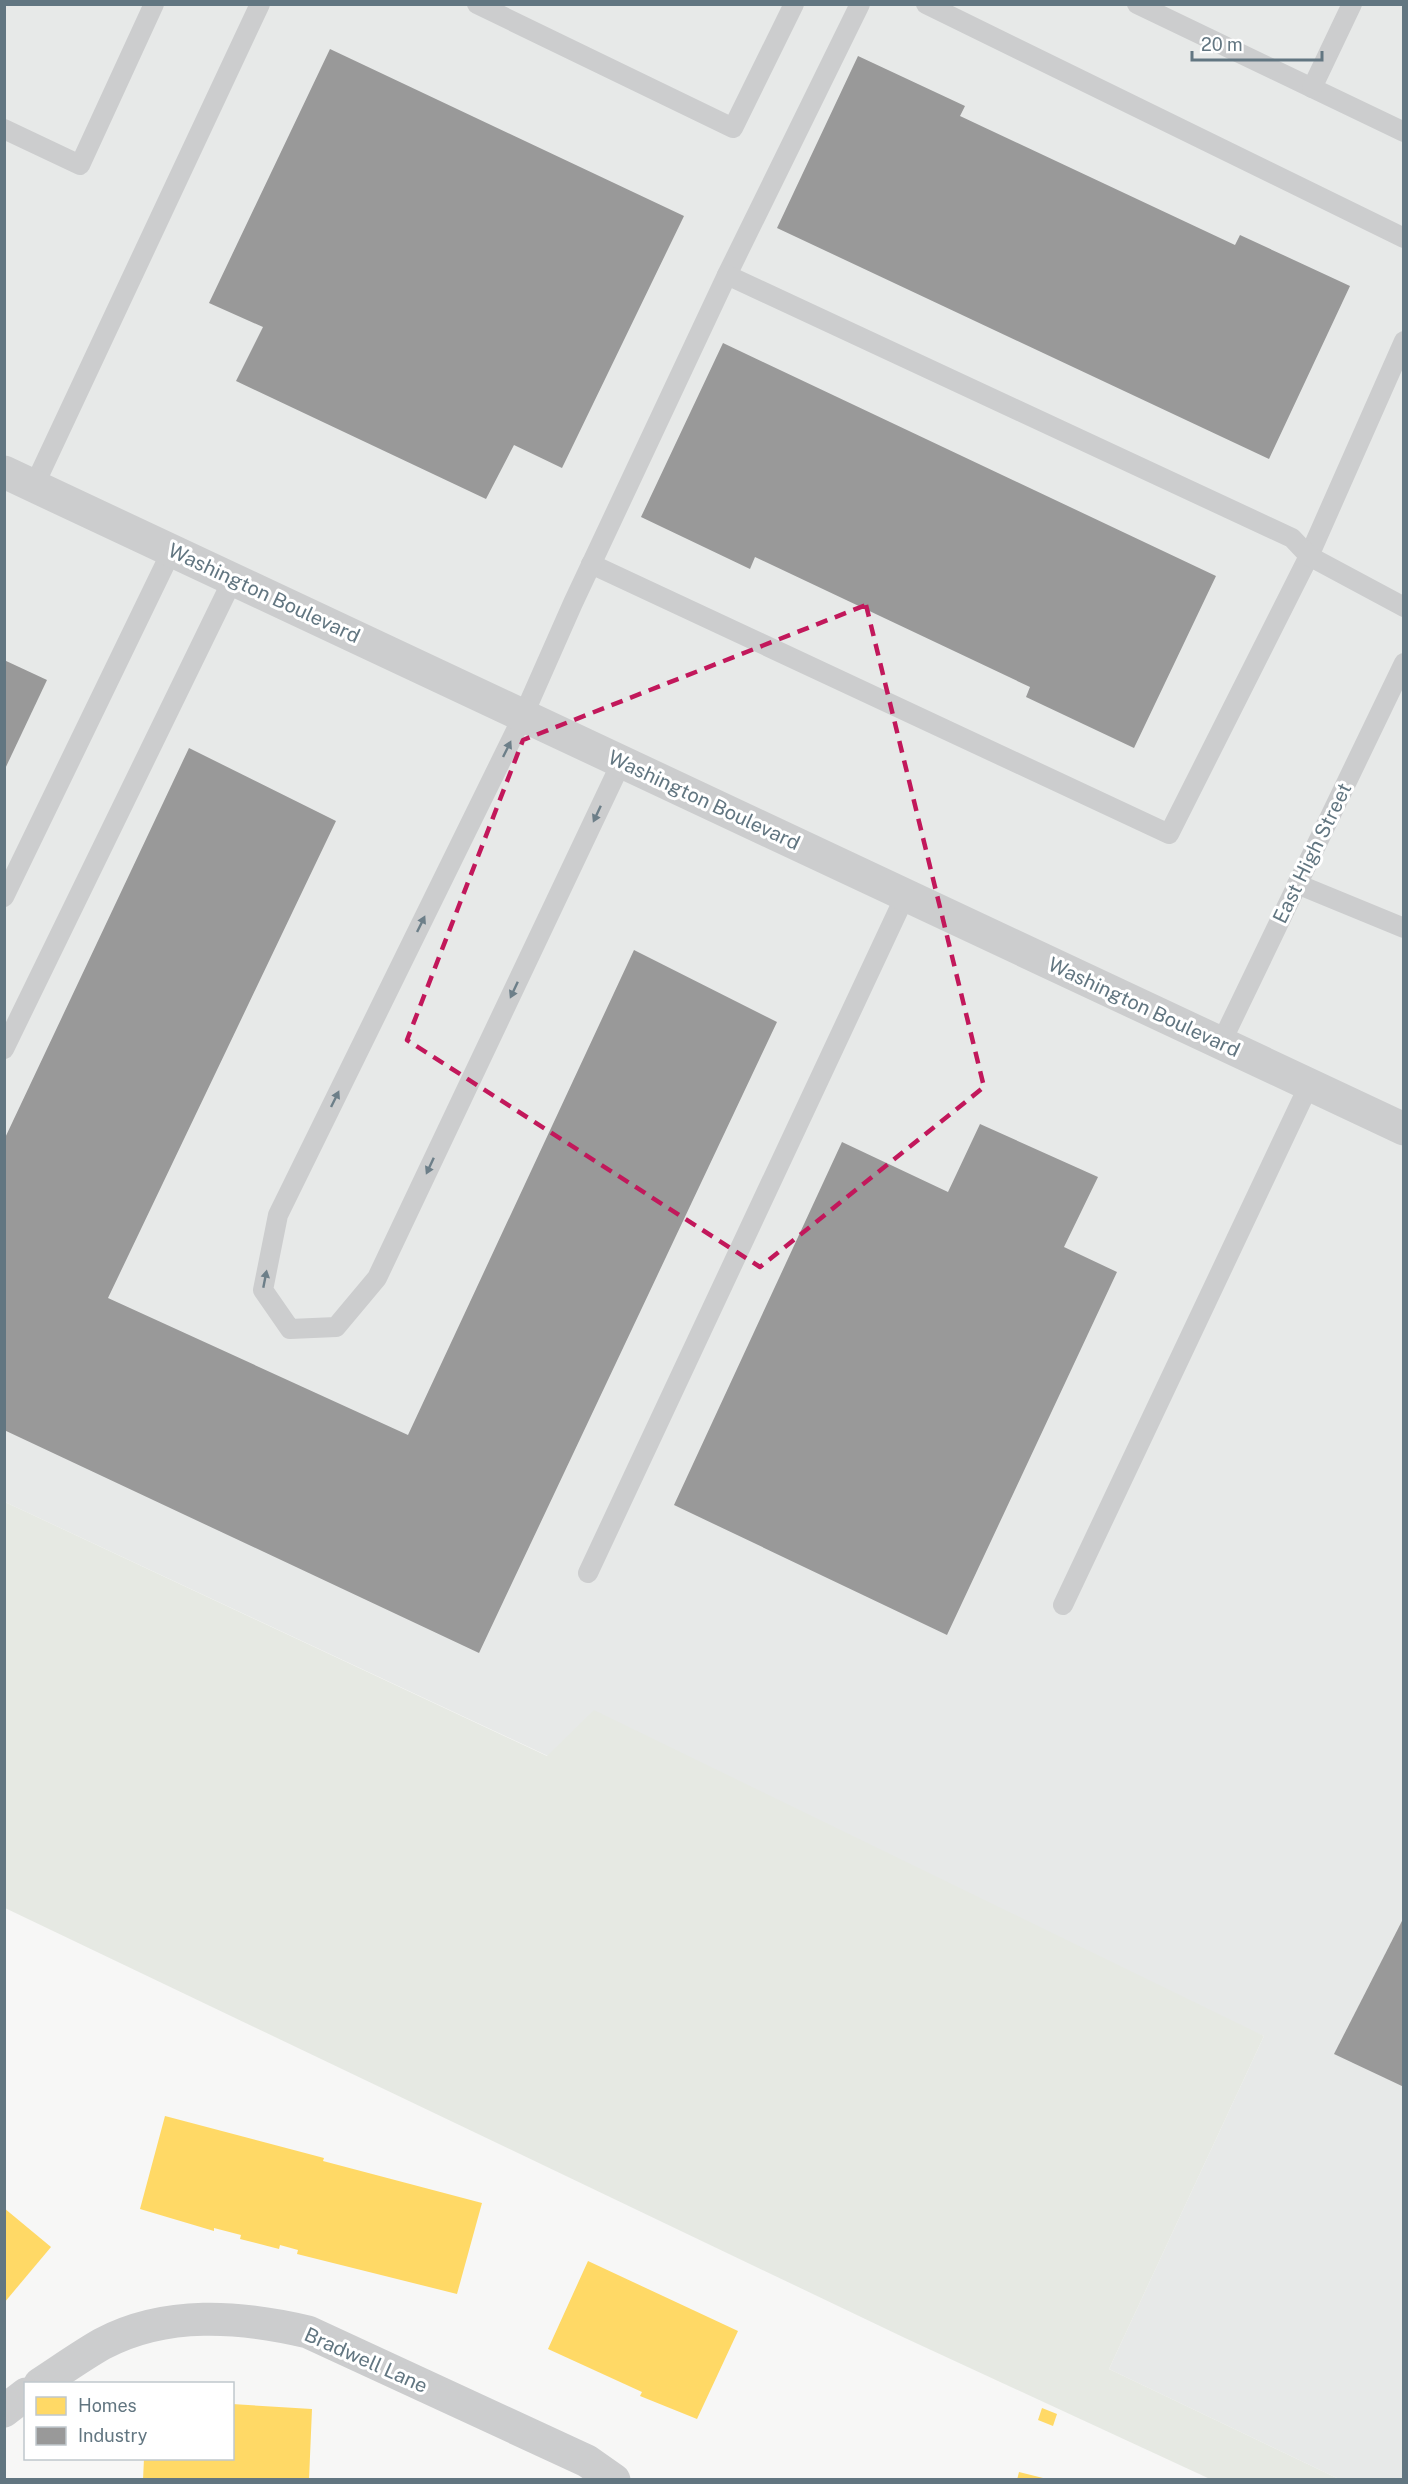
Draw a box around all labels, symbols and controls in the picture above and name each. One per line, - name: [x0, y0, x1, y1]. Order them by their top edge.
- scale bar: [1192, 24, 1322, 62]
- text: 20 m: [1201, 34, 1243, 55]
- street label: Washington Boulevard: [164, 538, 364, 648]
- one-way arrow: [501, 740, 511, 758]
- street label: Washington Boulevard: [604, 745, 804, 855]
- street label: East High Street: [1268, 779, 1356, 927]
- one-way arrow: [593, 805, 602, 822]
- one-way arrow: [415, 915, 425, 933]
- street label: Washington Boulevard: [1044, 952, 1244, 1062]
- one-way arrow: [509, 981, 518, 998]
- one-way arrow: [329, 1090, 339, 1108]
- one-way arrow: [426, 1158, 435, 1175]
- one-way arrow: [261, 1270, 270, 1289]
- street label: Bradwell Lane: [301, 2322, 431, 2398]
- legend: [24, 2382, 234, 2460]
- text: Homes: [78, 2395, 137, 2416]
- text: Industry: [78, 2425, 148, 2446]

